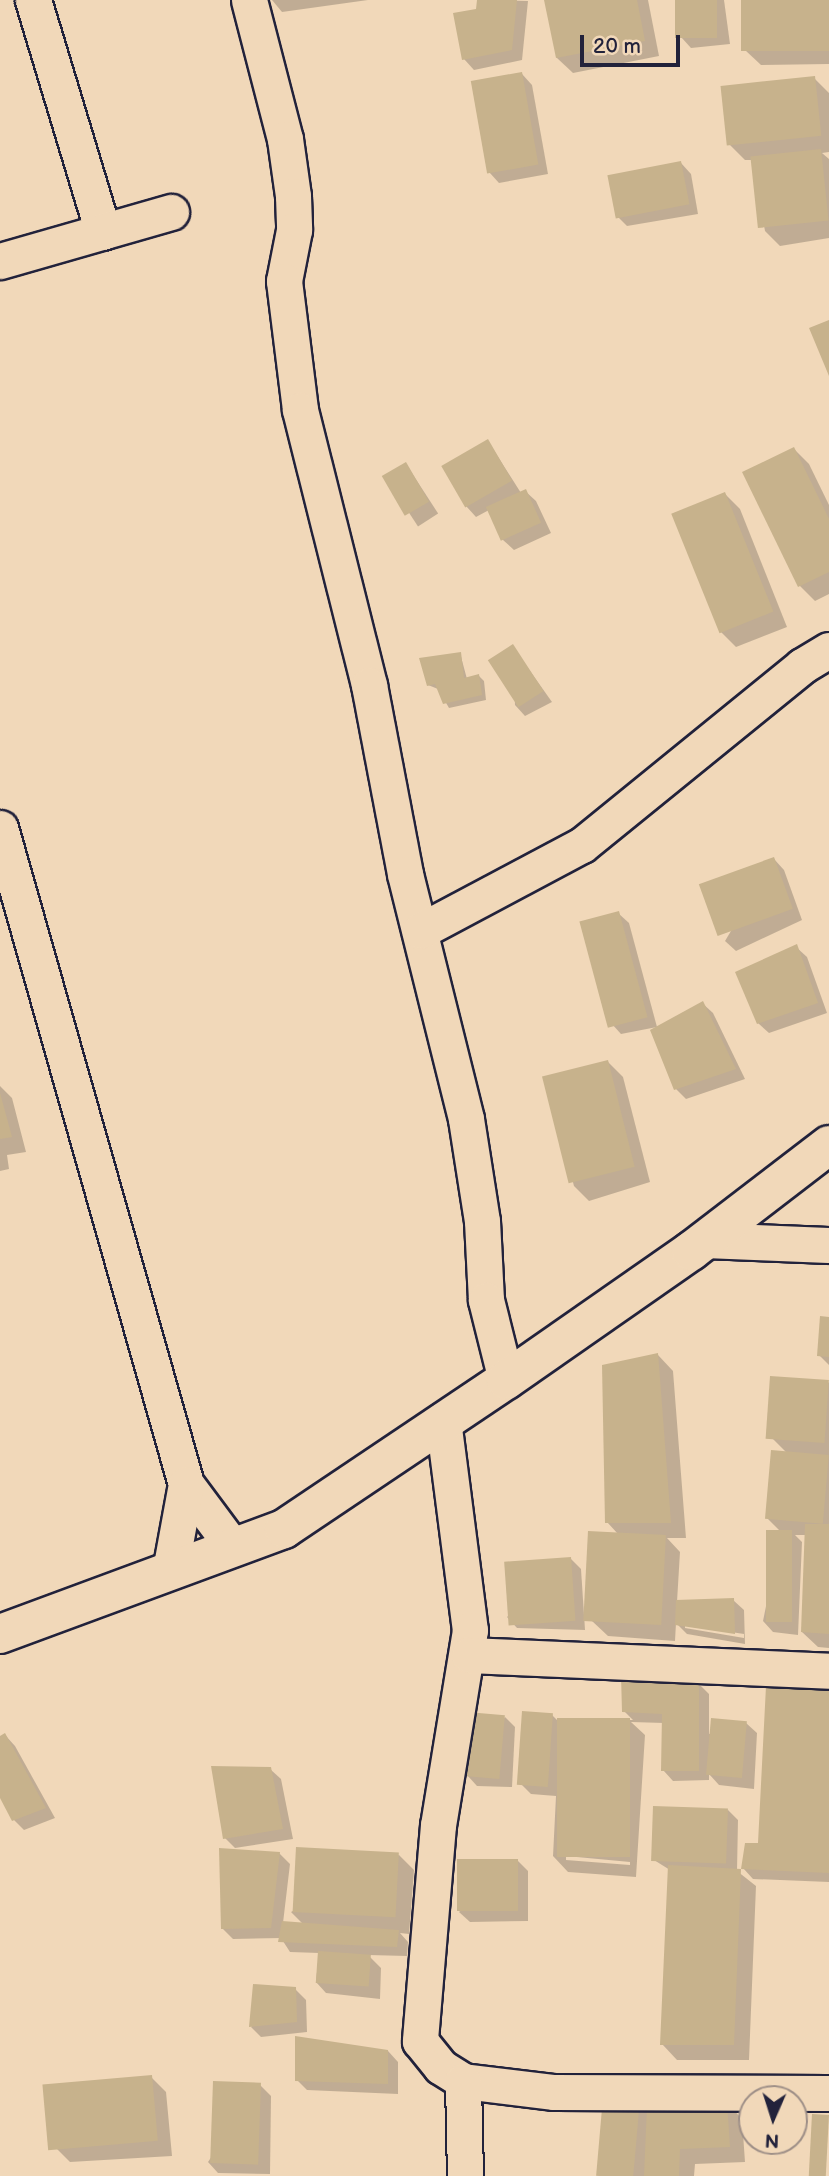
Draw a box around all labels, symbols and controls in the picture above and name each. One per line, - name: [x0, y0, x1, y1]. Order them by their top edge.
- scale bar: [584, 21, 684, 65]
- text: 20 m: [593, 34, 641, 59]
- north arrow: [738, 2085, 808, 2155]
- text: N: [764, 2128, 780, 2151]

